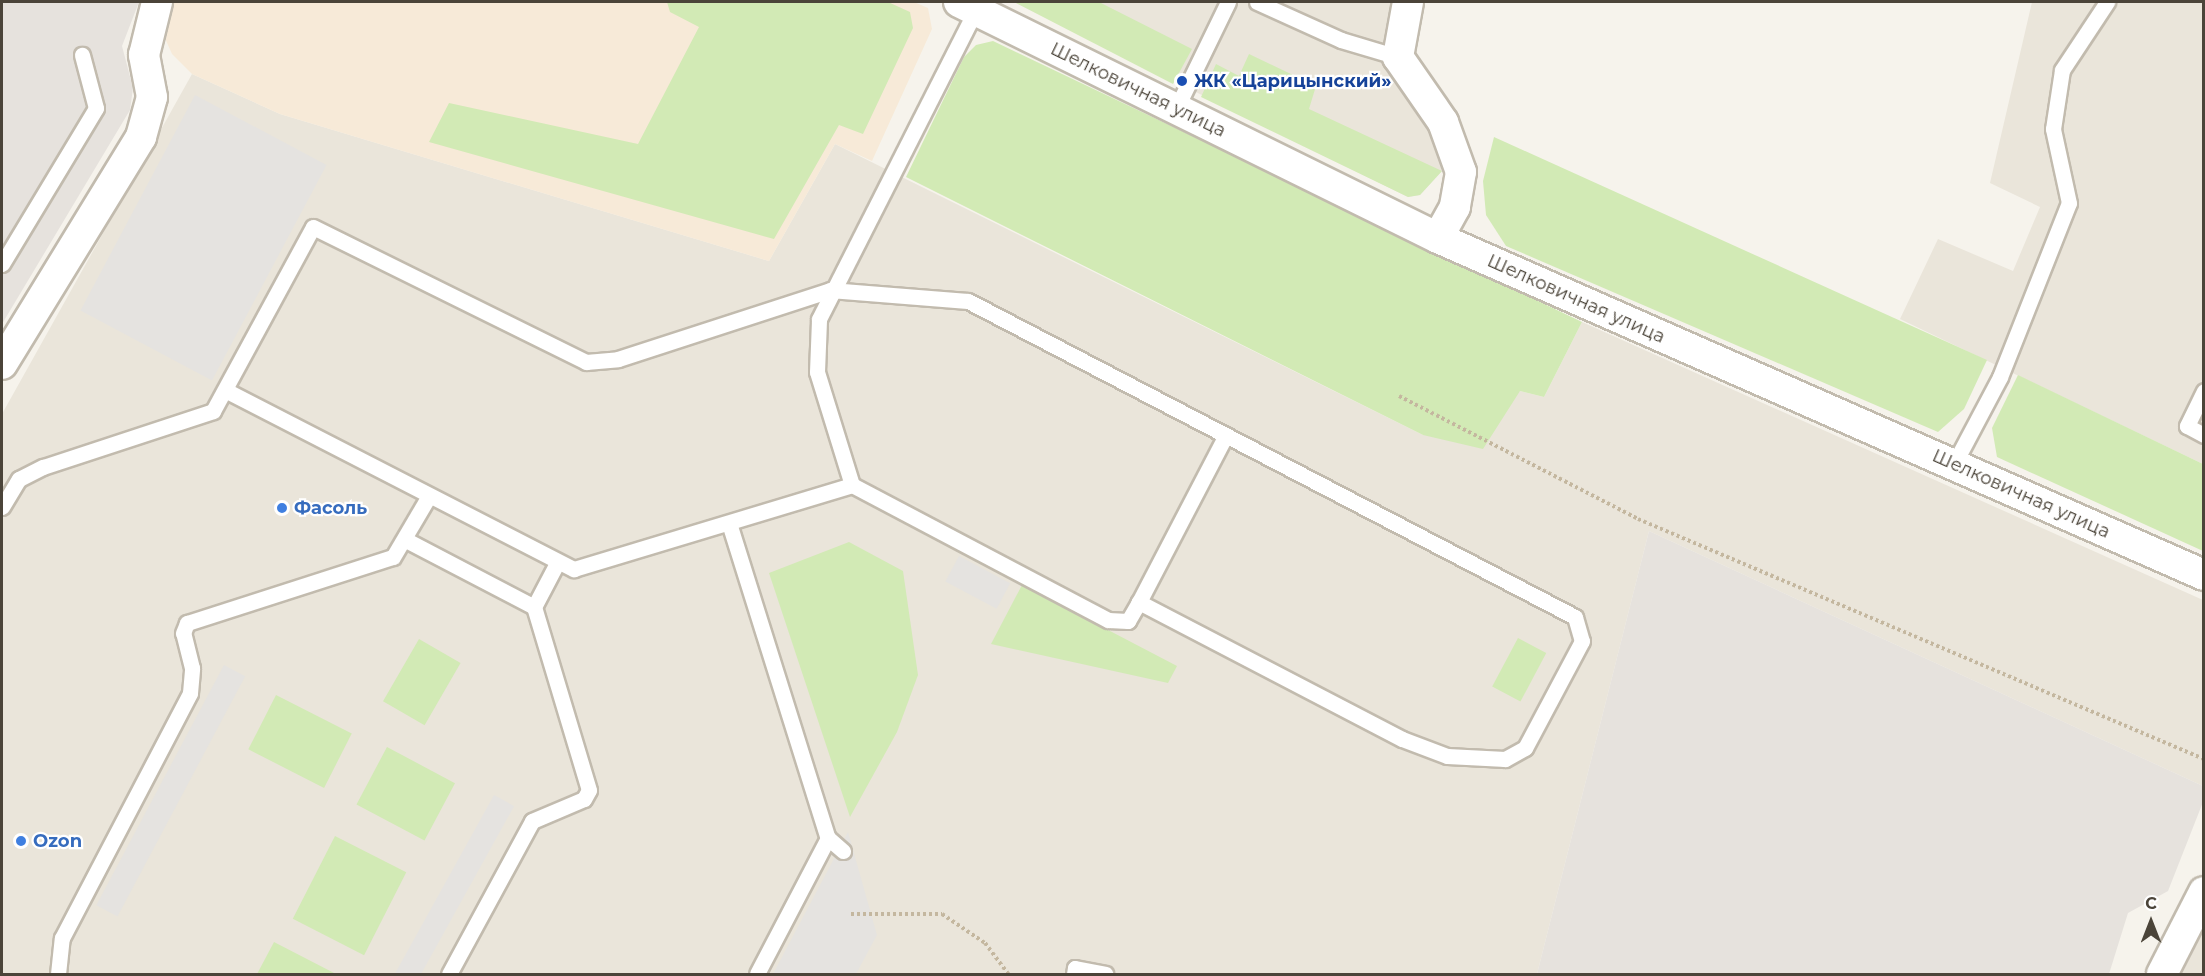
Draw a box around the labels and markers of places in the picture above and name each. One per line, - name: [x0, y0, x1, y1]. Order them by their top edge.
- place label: ЖК «Царицынский»: [1194, 70, 1392, 92]
- marker: ЖК «Царицынский»: [1175, 74, 1189, 88]
- place label: Фасоль: [294, 497, 367, 519]
- marker: Фасоль: [275, 501, 289, 515]
- place label: Ozon: [33, 830, 82, 852]
- marker: Ozon: [14, 834, 28, 848]

